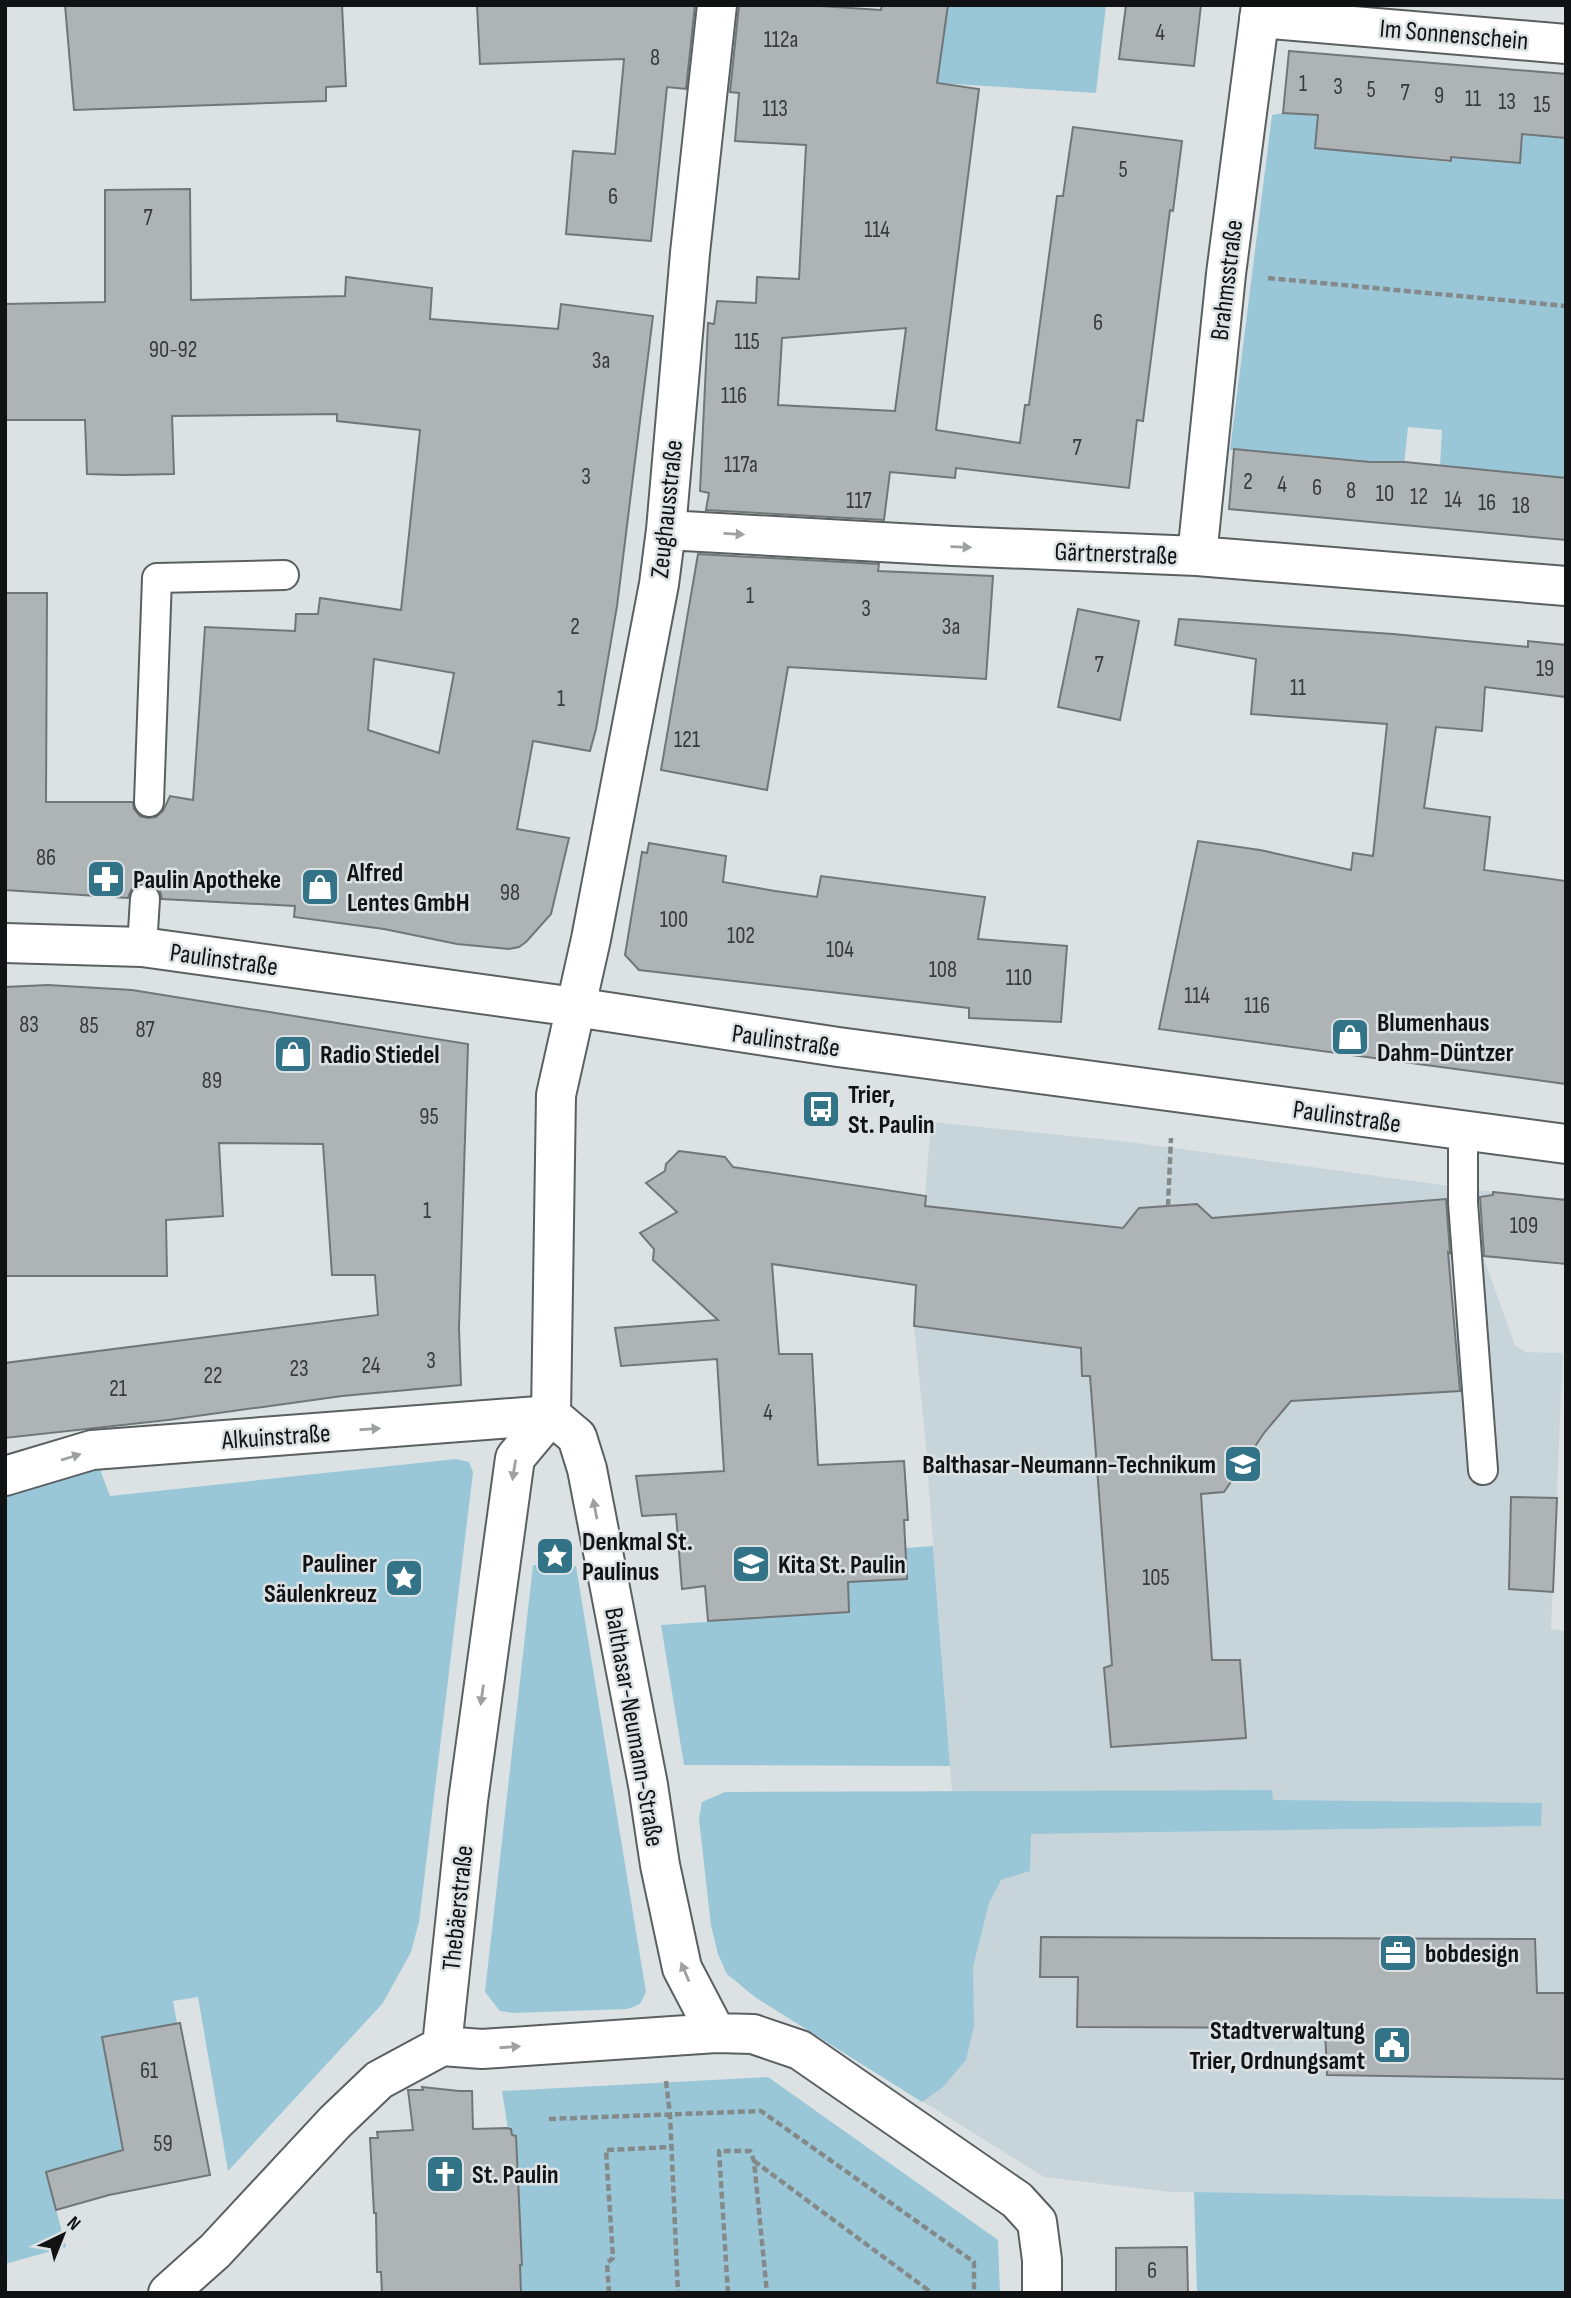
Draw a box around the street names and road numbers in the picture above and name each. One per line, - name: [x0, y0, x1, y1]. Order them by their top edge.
- street label: Im Sonnenschein: [1378, 14, 1529, 57]
- street label: Brahmsstraße: [1205, 218, 1250, 342]
- street label: Zeughausstraße: [645, 439, 690, 580]
- street label: Gärtnerstraße: [1054, 537, 1178, 572]
- street label: Paulinstraße: [168, 938, 280, 983]
- street label: Paulinstraße: [730, 1019, 842, 1064]
- street label: Paulinstraße: [1291, 1095, 1403, 1140]
- street label: Alkuinstraße: [220, 1418, 331, 1457]
- street label: Balthasar-Neumann-Straße: [597, 1605, 670, 1849]
- street label: Thebäerstraße: [436, 1844, 480, 1972]

